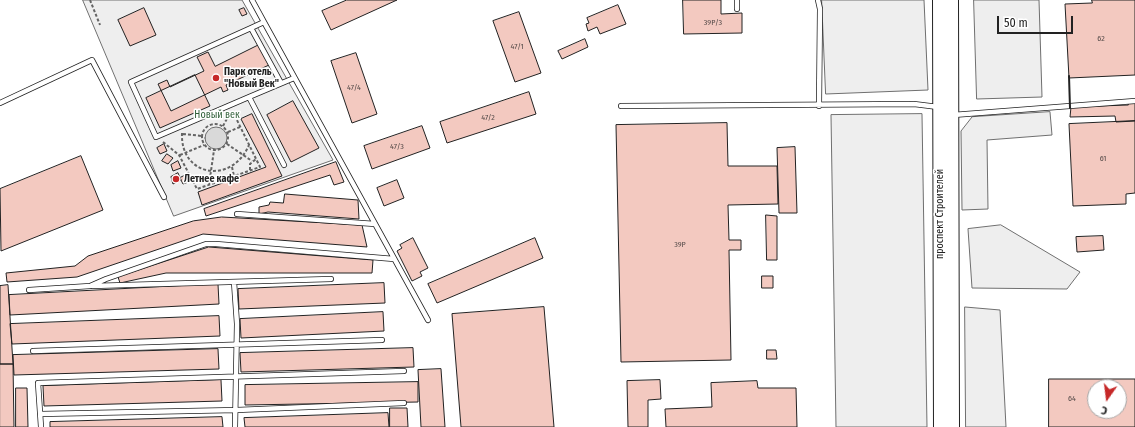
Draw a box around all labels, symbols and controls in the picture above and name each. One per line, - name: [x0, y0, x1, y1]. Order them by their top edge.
- scale bar: [999, 8, 1075, 34]
- text: 50 m: [1004, 16, 1028, 30]
- house number: 39Р/3: [704, 18, 722, 28]
- house number: 62: [1097, 34, 1105, 44]
- house number: 47/1: [510, 42, 524, 52]
- place label: Парк отель "Новый Век": [224, 66, 279, 90]
- marker: Парк отель "Новый Век": [211, 73, 221, 83]
- house number: 47/4: [347, 83, 361, 93]
- park label: Новый век: [194, 109, 240, 121]
- house number: 47/2: [481, 113, 495, 123]
- house number: 47/3: [390, 142, 404, 152]
- house number: 61: [1100, 154, 1106, 164]
- street label: проспект Строителей: [934, 169, 946, 259]
- place label: Летнее кафе: [184, 173, 239, 185]
- marker: Летнее кафе: [171, 174, 181, 184]
- house number: 39Р: [674, 240, 686, 250]
- north arrow: [1087, 379, 1127, 419]
- house number: 64: [1068, 394, 1076, 404]
- text: С: [1100, 403, 1109, 417]

